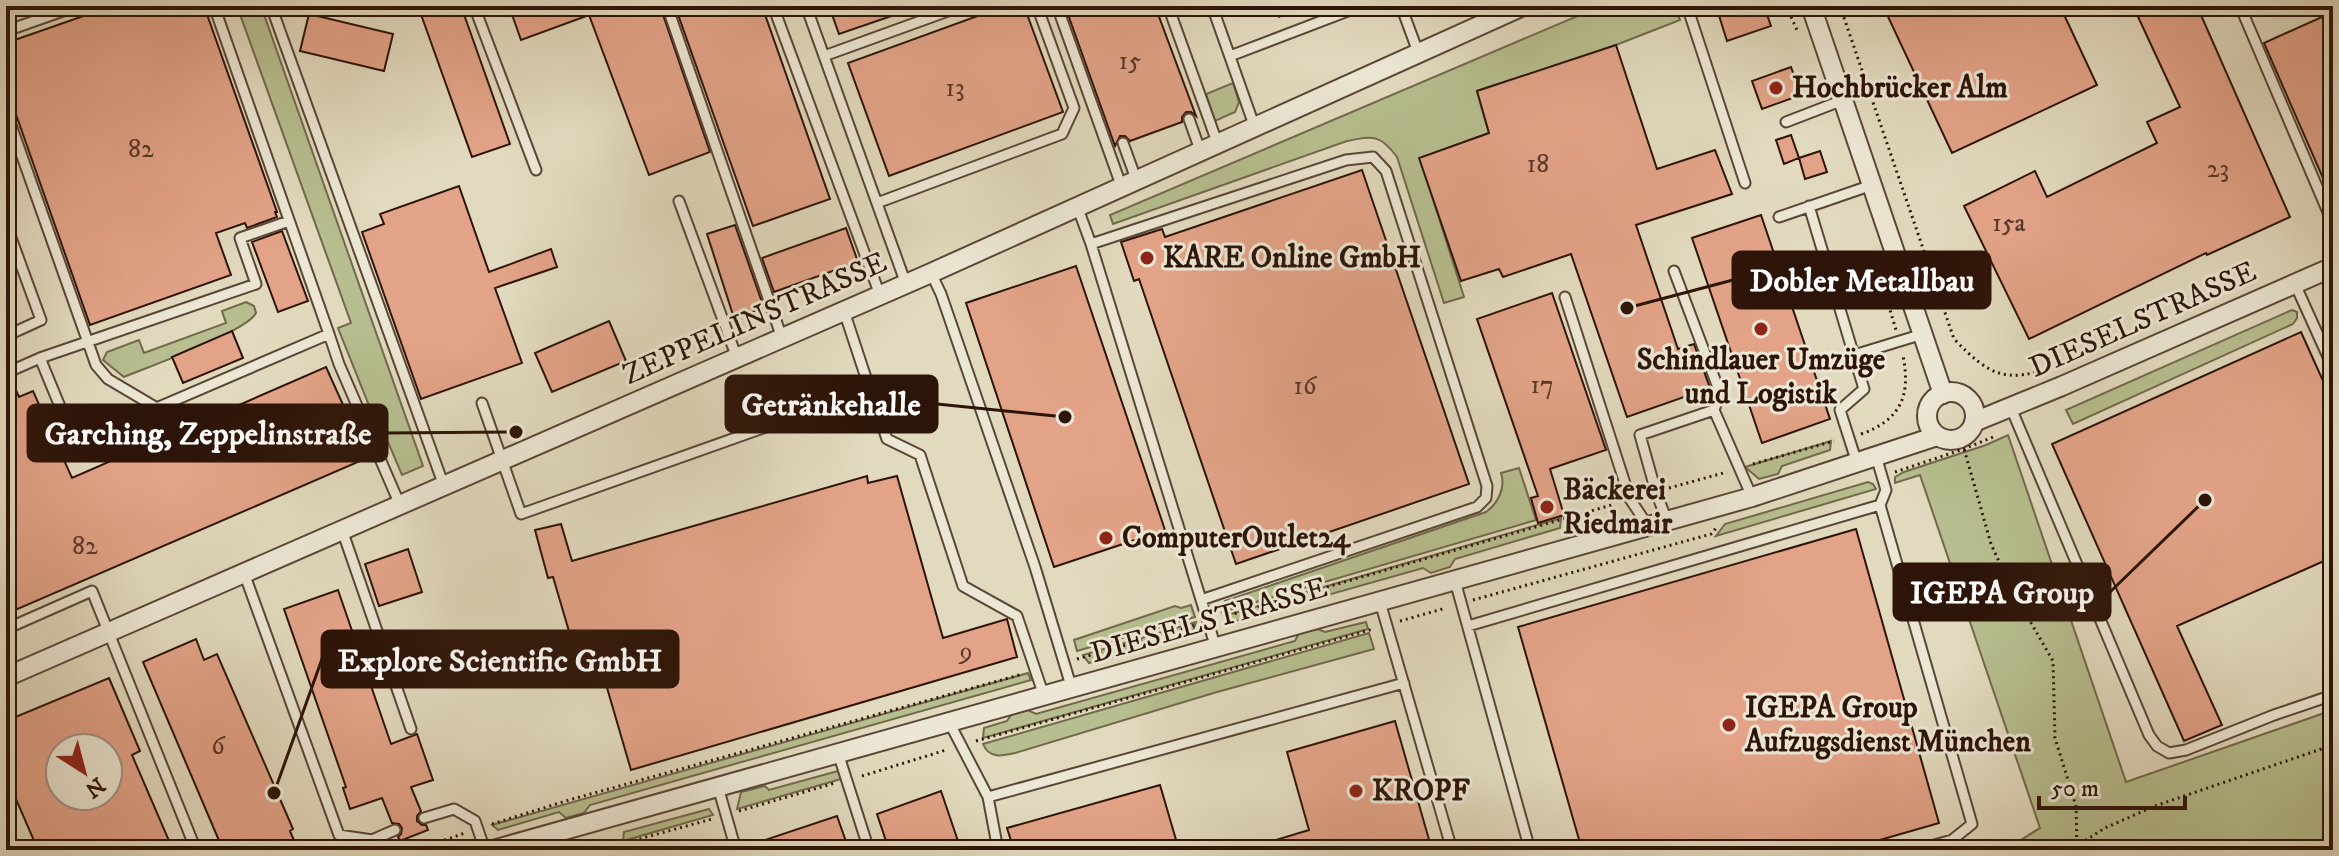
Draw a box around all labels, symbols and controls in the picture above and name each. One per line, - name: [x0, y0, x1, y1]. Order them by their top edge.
- house number: 15: [1119, 45, 1141, 78]
- place label: Hochbrücker Alm: [1792, 70, 2008, 107]
- house number: 13: [945, 72, 965, 105]
- marker: Hochbrücker Alm: [1767, 79, 1785, 97]
- house number: 82: [128, 133, 154, 166]
- house number: 18: [1527, 148, 1549, 181]
- house number: 23: [2207, 153, 2229, 186]
- house number: 15a: [1992, 207, 2026, 240]
- place label: KARE Online GmbH: [1163, 240, 1421, 277]
- street label: ZEPPELINSTRASSE: [617, 244, 893, 394]
- marker: KARE Online GmbH: [1138, 249, 1156, 267]
- callout: Dobler Metallbau: [1733, 252, 1990, 308]
- street label: DIESELSTRASSE: [2024, 253, 2262, 387]
- text: Dobler Metallbau: [1750, 262, 1974, 302]
- marker: Schindlauer Umzüge und Logistik: [1752, 320, 1770, 338]
- place label: Schindlauer Umzüge und Logistik: [1637, 342, 1886, 413]
- house number: 17: [1530, 369, 1554, 402]
- house number: 16: [1294, 370, 1318, 403]
- callout: Getränkehalle: [726, 376, 937, 432]
- text: Getränkehalle: [741, 386, 921, 426]
- callout: Garching, Zeppelinstraße: [28, 405, 387, 461]
- text: Garching, Zeppelinstraße: [44, 415, 372, 455]
- place label: Bäckerei Riedmair: [1563, 472, 1673, 543]
- marker: Bäckerei Riedmair: [1538, 498, 1556, 516]
- place label: ComputerOutlet24: [1122, 520, 1352, 557]
- marker: ComputerOutlet24: [1097, 529, 1115, 547]
- house number: 82: [72, 530, 98, 563]
- callout: IGEPA Group: [1894, 564, 2110, 620]
- street label: DIESELSTRASSE: [1086, 570, 1332, 672]
- text: IGEPA Group: [1910, 574, 2094, 614]
- callout: Explore Scientific GmbH: [322, 631, 678, 687]
- house number: 9: [958, 635, 972, 668]
- text: Explore Scientific GmbH: [338, 642, 663, 682]
- place label: IGEPA Group Aufzugsdienst München: [1744, 690, 2031, 761]
- marker: IGEPA Group Aufzugsdienst München: [1720, 716, 1738, 734]
- house number: 6: [211, 730, 226, 763]
- north arrow: [44, 732, 124, 812]
- scale bar: [2039, 760, 2185, 810]
- text: N: [80, 771, 110, 803]
- place label: KROPF: [1372, 773, 1470, 810]
- text: 50 m: [2051, 774, 2099, 804]
- marker: KROPF: [1347, 782, 1365, 800]

